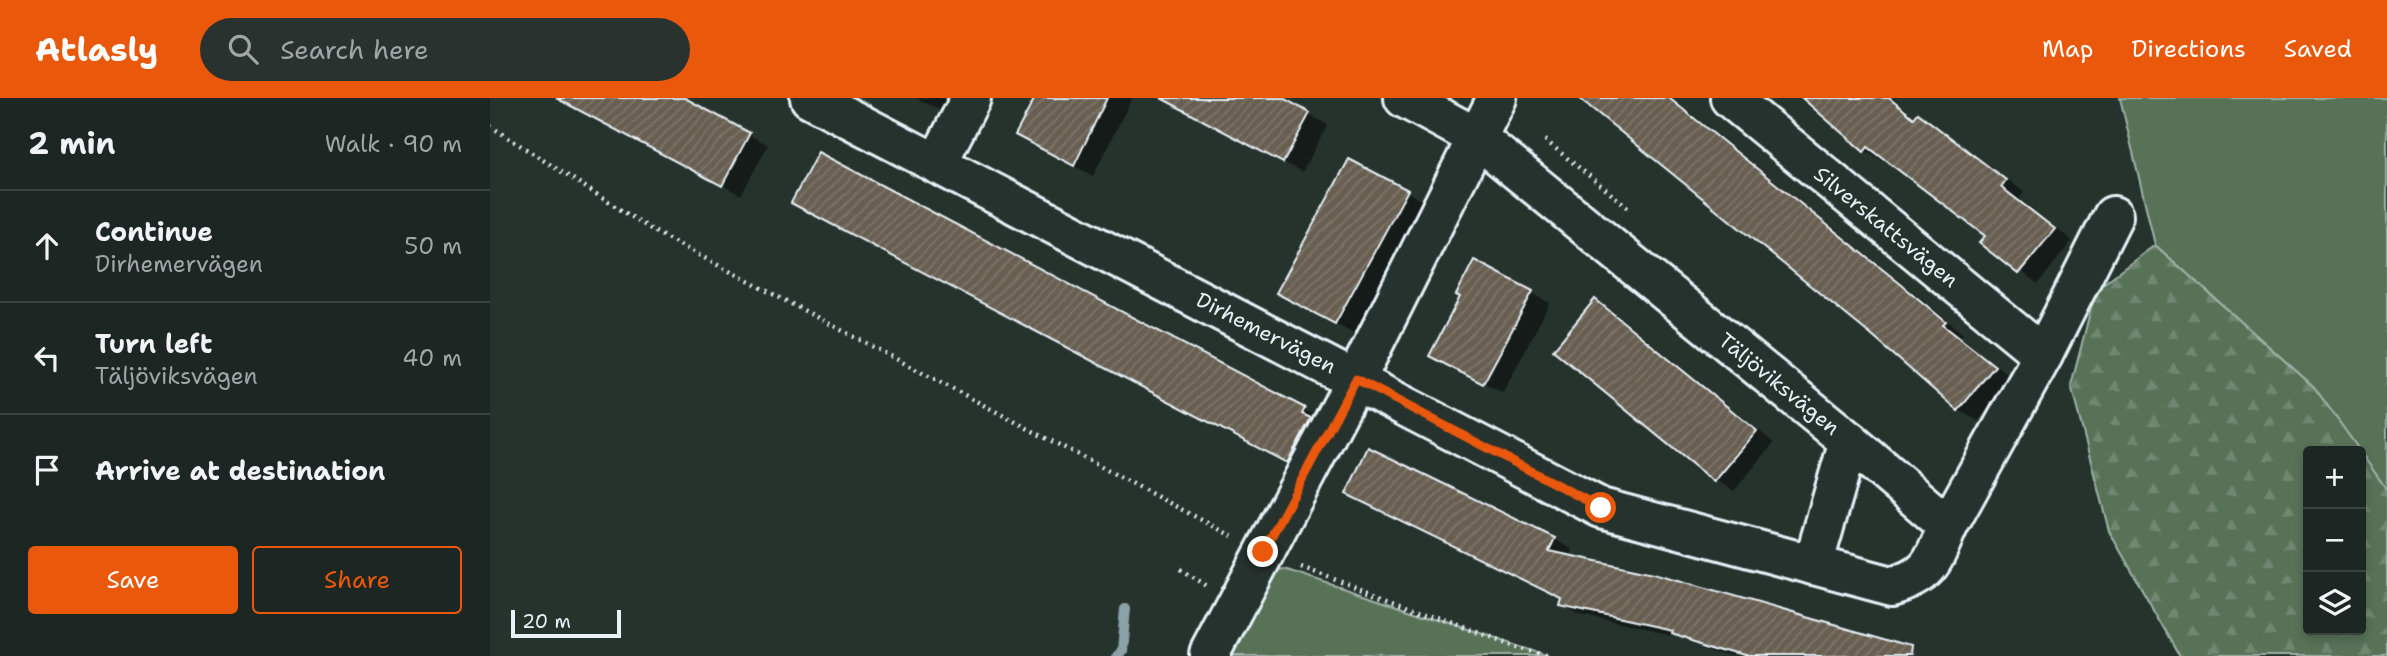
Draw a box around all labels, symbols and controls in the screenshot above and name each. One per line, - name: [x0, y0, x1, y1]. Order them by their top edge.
- search box: [200, 18, 690, 81]
- text: Atlasly: [35, 27, 158, 72]
- icon: search: [224, 30, 262, 68]
- text: Search here: [280, 32, 429, 67]
- text: Map: [2042, 33, 2093, 65]
- text: Directions: [2131, 33, 2246, 65]
- text: Saved: [2284, 33, 2352, 65]
- text: 2 min: [28, 123, 115, 164]
- text: Walk · 90 m: [325, 129, 462, 159]
- street label: Silverskattsvägen: [1808, 160, 1964, 294]
- text: Continue: [95, 214, 213, 249]
- icon: ahead: [28, 227, 66, 265]
- text: 50 m: [404, 231, 462, 261]
- text: Dirhemervägen: [95, 249, 263, 279]
- street label: Dirhemervägen: [1191, 286, 1341, 380]
- text: Turn left: [95, 326, 212, 361]
- street label: Täljöviksvägen: [1712, 326, 1846, 442]
- icon: left: [28, 339, 66, 377]
- text: 40 m: [402, 343, 462, 373]
- text: Täljöviksvägen: [95, 361, 258, 391]
- map controls: [2303, 446, 2366, 635]
- button: +: [2303, 446, 2366, 509]
- icon: arrive: [28, 451, 66, 489]
- text: Arrive at destination: [95, 453, 385, 488]
- route start: [1585, 492, 1616, 523]
- button: −: [2303, 509, 2366, 572]
- route end: [1247, 536, 1278, 567]
- button: Save: [28, 546, 238, 614]
- button: Share: [252, 546, 462, 614]
- button: layers: [2303, 572, 2366, 635]
- scale bar: [511, 607, 621, 639]
- text: 20 m: [522, 609, 571, 634]

